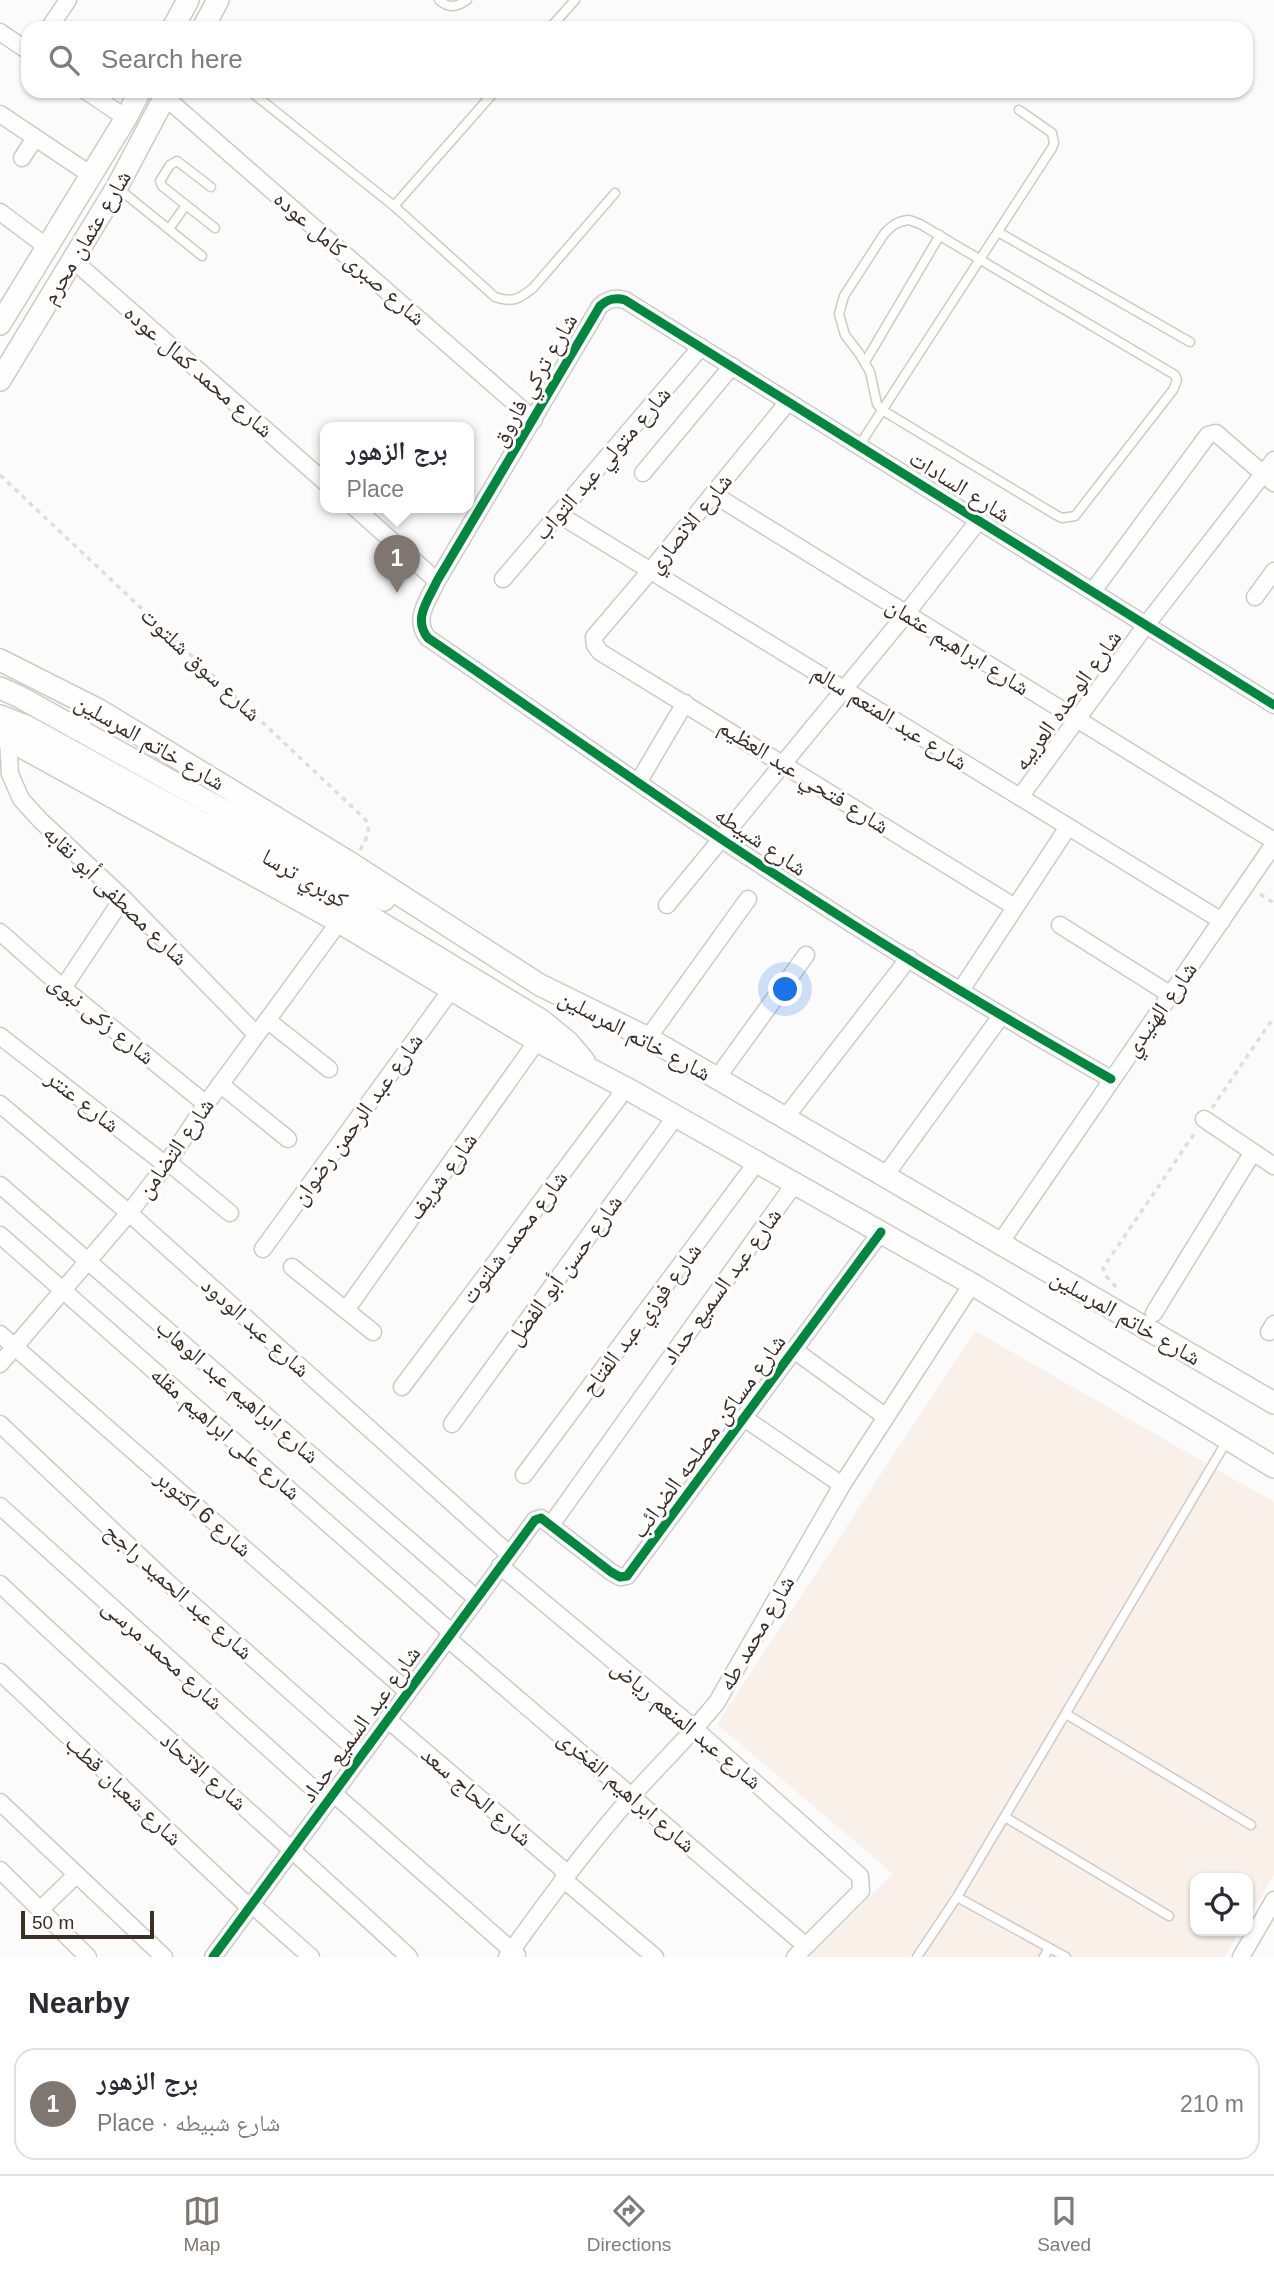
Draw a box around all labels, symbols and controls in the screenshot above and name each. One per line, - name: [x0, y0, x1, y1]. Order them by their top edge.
- search box: [21, 21, 1253, 98]
- icon: search: [45, 41, 83, 79]
- text: Search here: [101, 44, 243, 74]
- street label: شارع عثمان محرم: [36, 165, 139, 310]
- street label: شارع صبرى كامل عوده: [268, 185, 431, 332]
- street label: شارع محمد كمال عوده: [118, 299, 279, 444]
- street label: شارع تركي فاروق: [485, 309, 588, 454]
- street label: شارع متولي عبد التواب: [528, 381, 680, 549]
- popup: [320, 422, 474, 513]
- text: برج الزهور: [347, 436, 447, 466]
- street label: شارع السادات: [904, 445, 1015, 529]
- street label: شارع الانصاري: [641, 468, 742, 582]
- text: Place: [347, 476, 404, 502]
- pin: 1: [374, 535, 420, 593]
- street label: شارع ابراهيم عثمان: [880, 592, 1034, 703]
- street label: شارع سوق شلتوت: [134, 602, 266, 728]
- street label: شارع الوحده العربيه: [1007, 625, 1128, 776]
- street label: شارع عبد المنعم سالم: [806, 659, 973, 778]
- street label: شارع خاتم المرسلين: [69, 689, 230, 798]
- street label: شارع فتحي عبد العظيم: [711, 713, 894, 844]
- street label: شارع شبيطه: [709, 801, 812, 883]
- street label: شارع مصطفى أبو نقابه: [37, 819, 194, 972]
- street label: كوبري ترسا: [255, 843, 353, 918]
- street label: شارع الهنيدي: [1118, 957, 1207, 1065]
- street label: شارع زكى نبوى: [43, 968, 160, 1071]
- your location: [768, 972, 802, 1006]
- street label: شارع خاتم المرسلين: [553, 984, 716, 1089]
- street label: شارع عبد الرحمن رضوان: [286, 1028, 430, 1211]
- street label: شارع عنتر: [39, 1064, 125, 1139]
- street label: شارع التضامن: [131, 1093, 221, 1204]
- street label: شارع شريف: [402, 1127, 484, 1226]
- street label: شارع محمد شلتوت: [455, 1165, 574, 1310]
- street label: شارع حسن أبو الفضل: [500, 1189, 629, 1351]
- street label: شارع عبد السميع حداد: [656, 1203, 788, 1370]
- street label: شارع فوزي عبد الفتاح: [575, 1238, 711, 1404]
- street label: شارع خاتم المرسلين: [1045, 1264, 1206, 1373]
- street label: شارع عبد الودود: [195, 1272, 315, 1384]
- street label: شارع ابراهيم عبد الوهاب: [149, 1313, 325, 1471]
- street label: شارع مساكن مصلحه الضرائب: [625, 1329, 792, 1544]
- street label: شارع على ابراهيم مقله: [144, 1361, 306, 1507]
- street label: شارع 6 اكتوبر: [148, 1463, 257, 1563]
- street label: شارع عبد الحميد راجح: [98, 1518, 259, 1666]
- street label: شارع محمد طه: [713, 1571, 801, 1696]
- street label: شارع محمد مرسى: [96, 1593, 229, 1716]
- street label: شارع عبد السميع حداد: [295, 1641, 427, 1808]
- street label: شارع عبد المنعم رياض: [605, 1654, 767, 1797]
- street label: شارع ابراهيم الفخرى: [551, 1724, 701, 1860]
- street label: شارع الاتحاد: [154, 1726, 253, 1817]
- street label: شارع شعبان قطب: [59, 1729, 188, 1852]
- street label: شارع الحاج سعد: [415, 1741, 538, 1853]
- map controls: [1190, 1873, 1253, 1936]
- button: locate: [1190, 1873, 1253, 1936]
- scale bar: [21, 1908, 154, 1940]
- text: 50 m: [32, 1912, 74, 1933]
- text: Nearby: [28, 1986, 130, 2019]
- text: برج الزهور: [97, 2066, 198, 2096]
- text: 1: [47, 2091, 59, 2117]
- text: 210 m: [1180, 2091, 1244, 2117]
- text: Place · شارع شبيطه: [97, 2110, 280, 2136]
- tab: Map: [183, 2192, 221, 2256]
- tab: Directions: [587, 2192, 671, 2256]
- tab: Saved: [1037, 2192, 1091, 2256]

